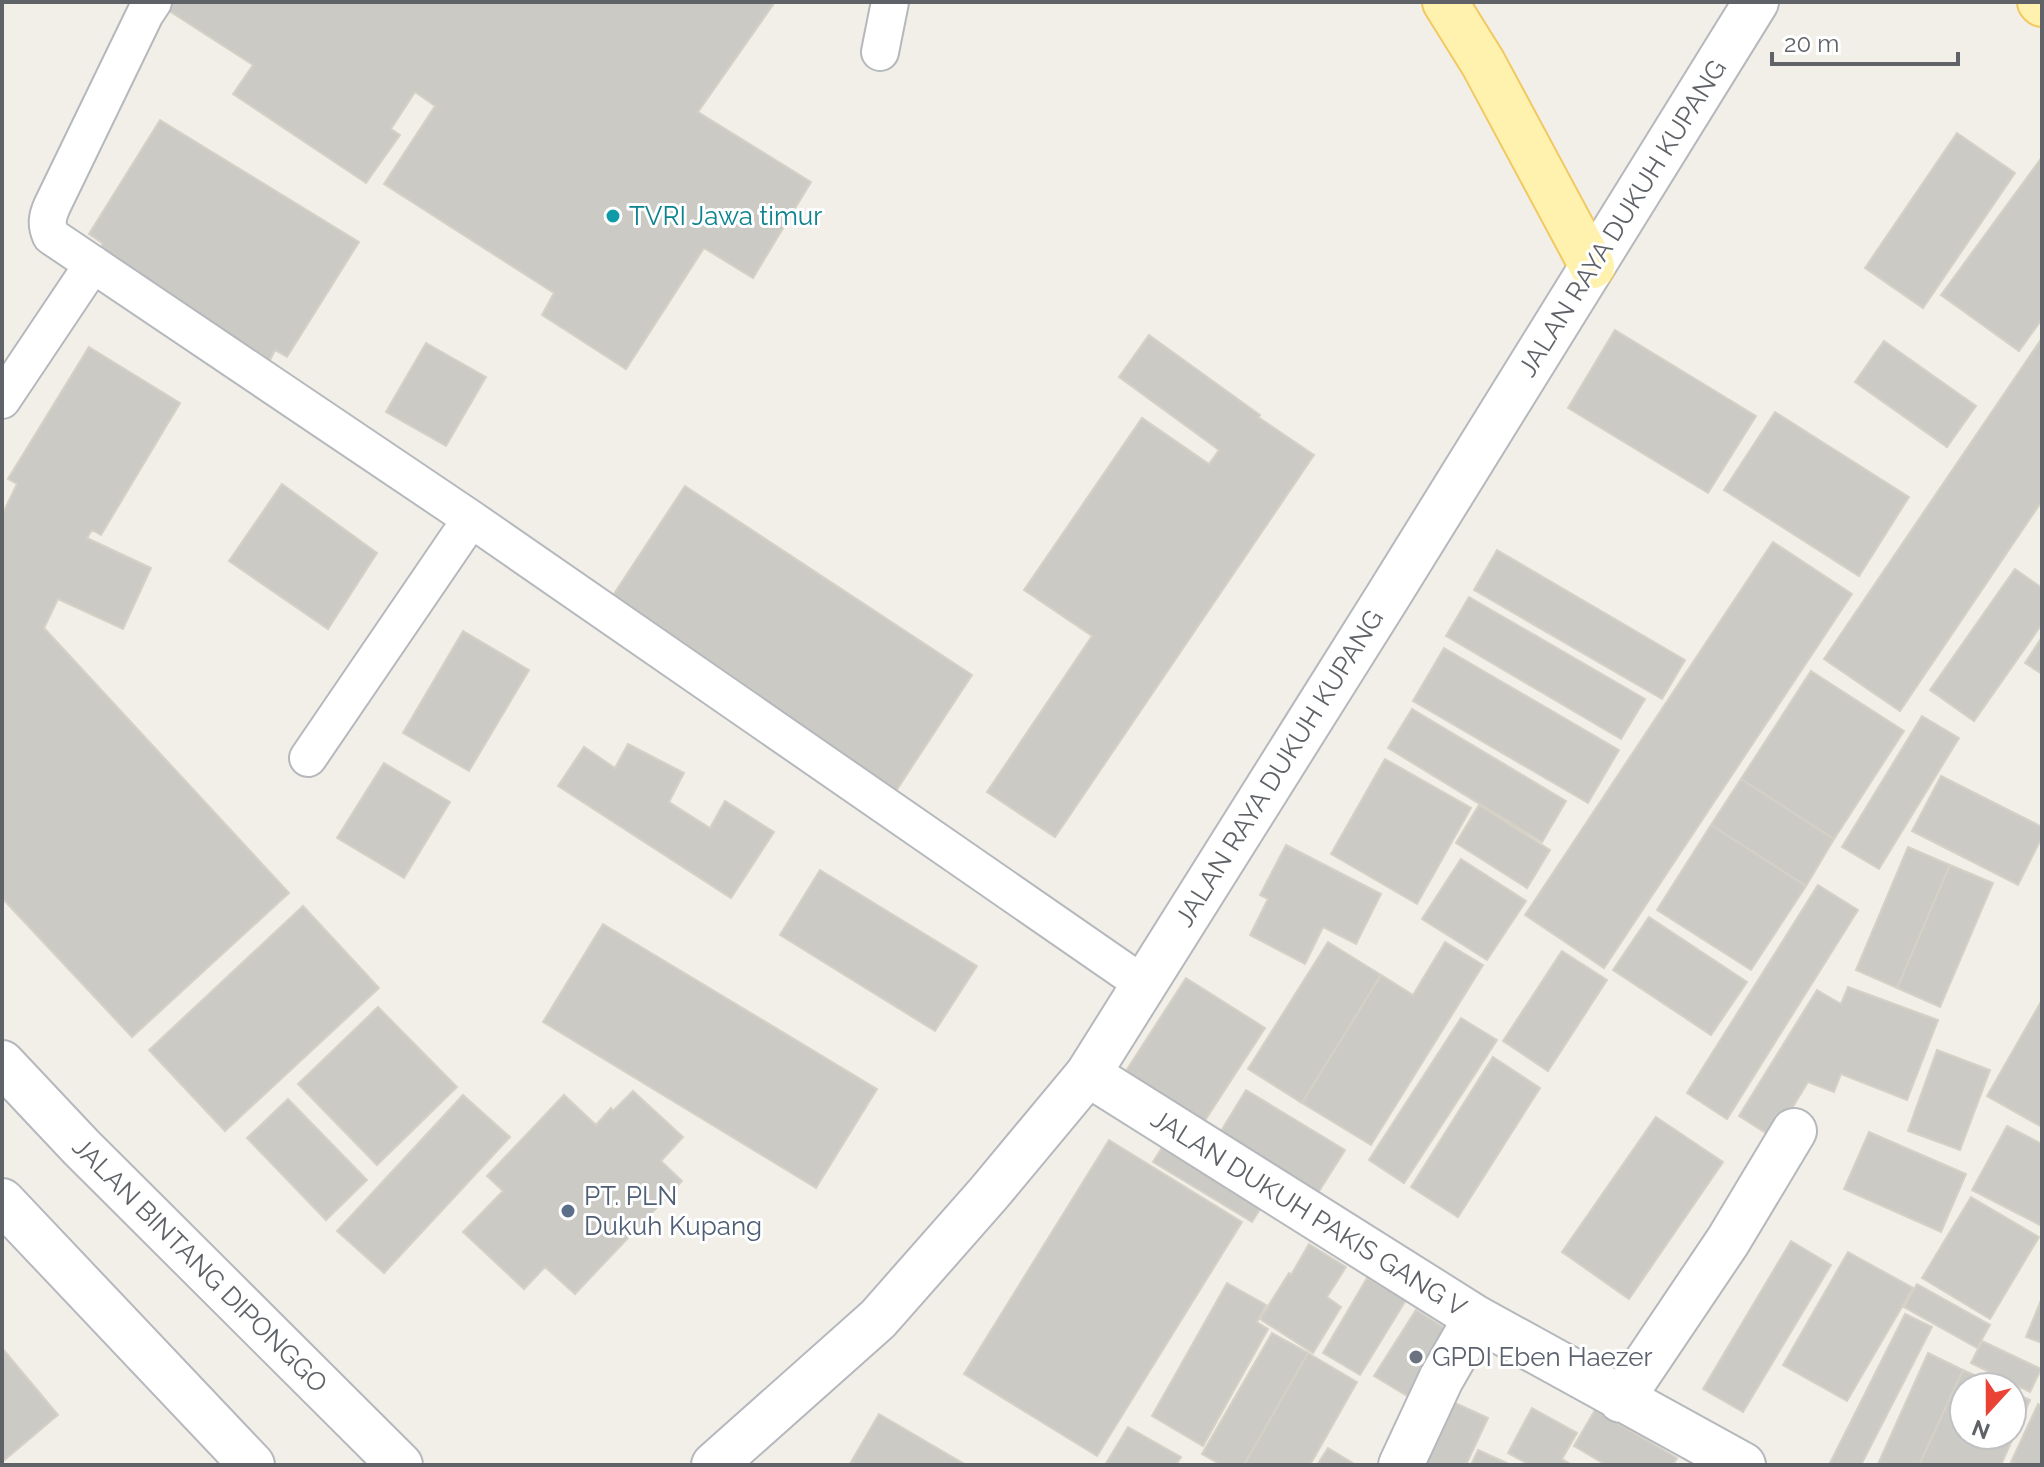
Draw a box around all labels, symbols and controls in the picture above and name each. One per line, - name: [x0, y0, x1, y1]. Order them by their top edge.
- scale bar: [1772, 16, 1958, 66]
- text: 20 m: [1784, 29, 1839, 58]
- street label: JALAN RAYA DUKUH KUPANG: [1512, 54, 1732, 382]
- place label: TVRI Jawa timur: [629, 201, 822, 231]
- marker: TVRI Jawa timur: [604, 207, 622, 225]
- street label: JALAN RAYA DUKUH KUPANG: [1169, 604, 1389, 932]
- street label: JALAN DUKUH PAKIS GANG V: [1146, 1103, 1472, 1323]
- street label: JALAN BINTANG DIPONGGO: [67, 1132, 333, 1398]
- place label: PT. PLN Dukuh Kupang: [584, 1181, 762, 1241]
- marker: PT. PLN Dukuh Kupang: [559, 1202, 577, 1220]
- place label: GPDI Eben Haezer: [1432, 1342, 1653, 1372]
- marker: GPDI Eben Haezer: [1407, 1348, 1425, 1366]
- north arrow: [1948, 1371, 2028, 1451]
- text: N: [1968, 1415, 1993, 1445]

